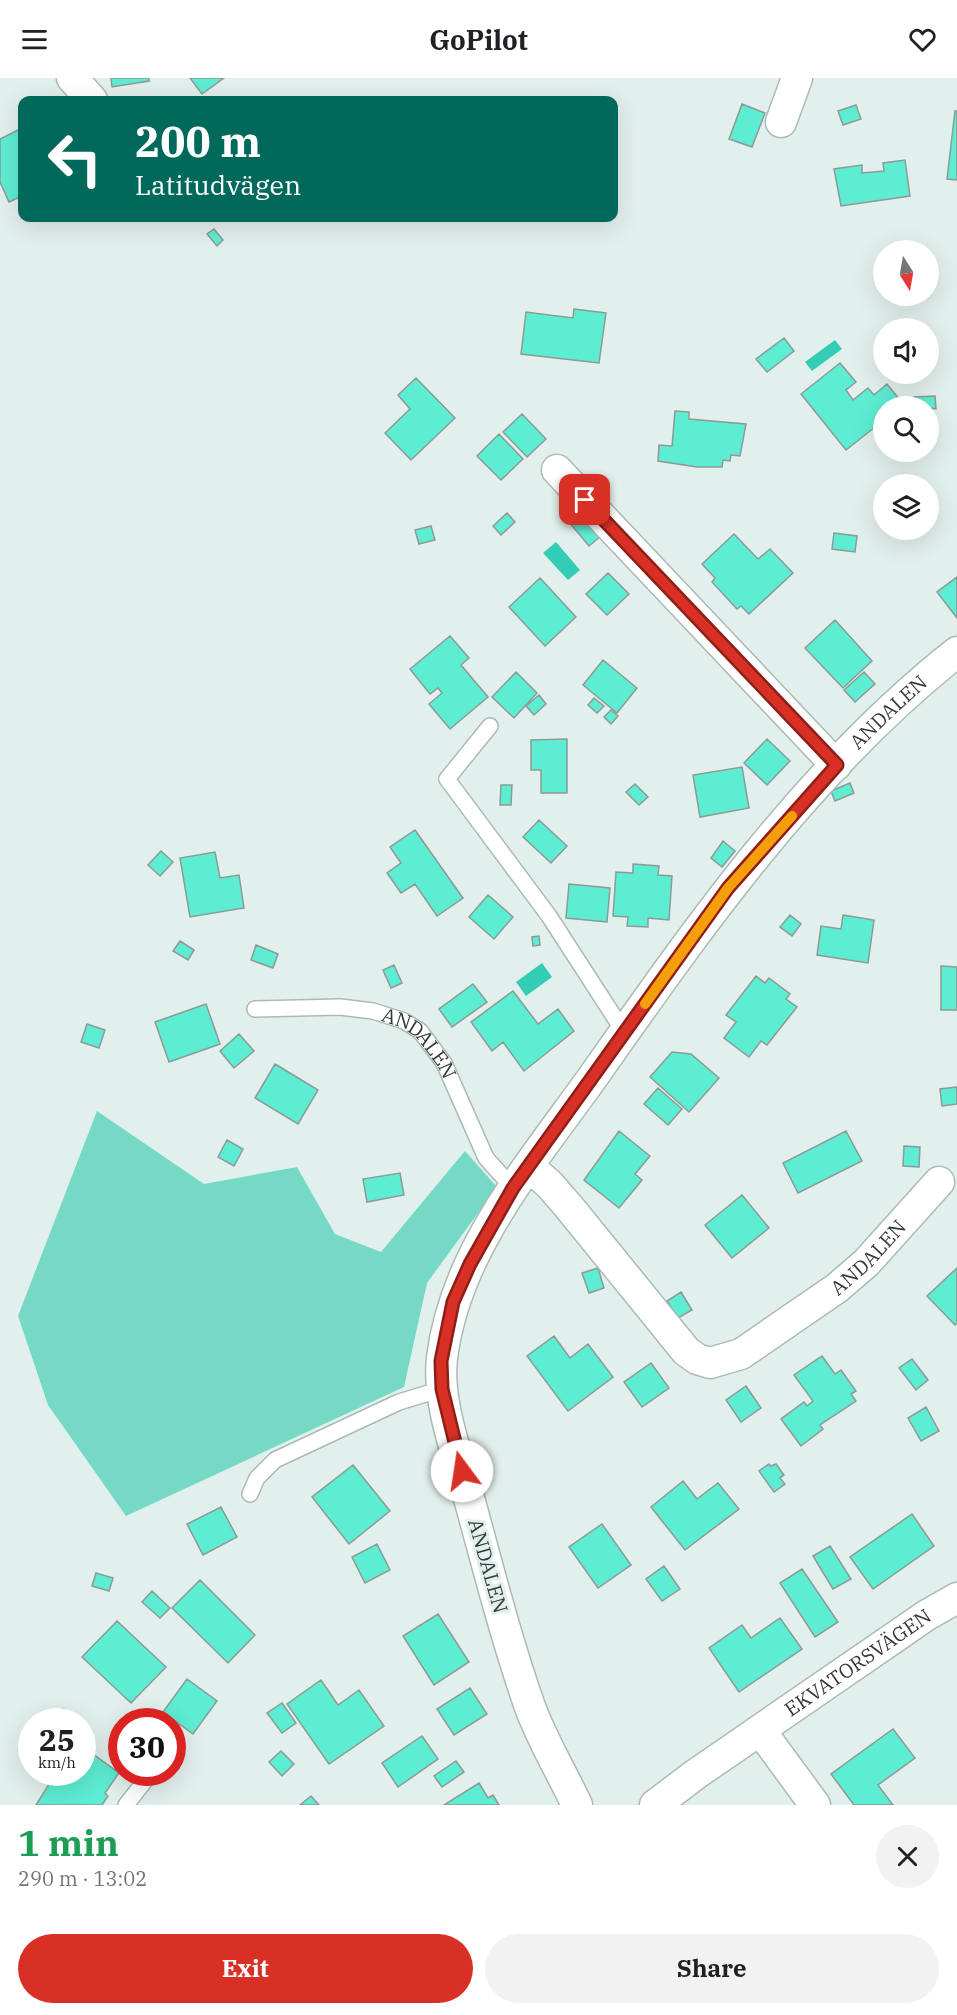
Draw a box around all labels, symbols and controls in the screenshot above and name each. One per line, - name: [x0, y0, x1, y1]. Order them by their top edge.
- text: GoPilot: [429, 22, 528, 57]
- icon: menu: [18, 23, 51, 56]
- icon: heart: [906, 23, 939, 56]
- text: 200 m: [135, 114, 261, 169]
- icon: left: [36, 120, 114, 198]
- text: Latitudvägen: [135, 167, 301, 202]
- north arrow: [873, 240, 939, 306]
- map controls: [873, 240, 939, 540]
- button: sound: [873, 318, 939, 384]
- button: search: [873, 396, 939, 462]
- pin: [559, 474, 610, 525]
- button: layers: [873, 474, 939, 540]
- icon: arrive: [568, 483, 601, 516]
- street label: ANDALEN: [843, 669, 932, 755]
- street label: ANDALEN: [379, 1001, 463, 1083]
- street label: ANDALEN: [824, 1214, 912, 1301]
- position arrow: [430, 1439, 494, 1503]
- street label: ANDALEN: [462, 1516, 515, 1616]
- street label: EKVATORSVÄGEN: [779, 1602, 936, 1722]
- speed limit sign: 30: [108, 1708, 186, 1786]
- text: 25: [39, 1720, 75, 1759]
- text: km/h: [38, 1753, 76, 1772]
- text: 1 min: [18, 1819, 119, 1866]
- button: close: [876, 1825, 939, 1888]
- text: 290 m · 13:02: [18, 1865, 147, 1892]
- button: Exit: [18, 1934, 473, 2003]
- button: Share: [485, 1934, 939, 2003]

